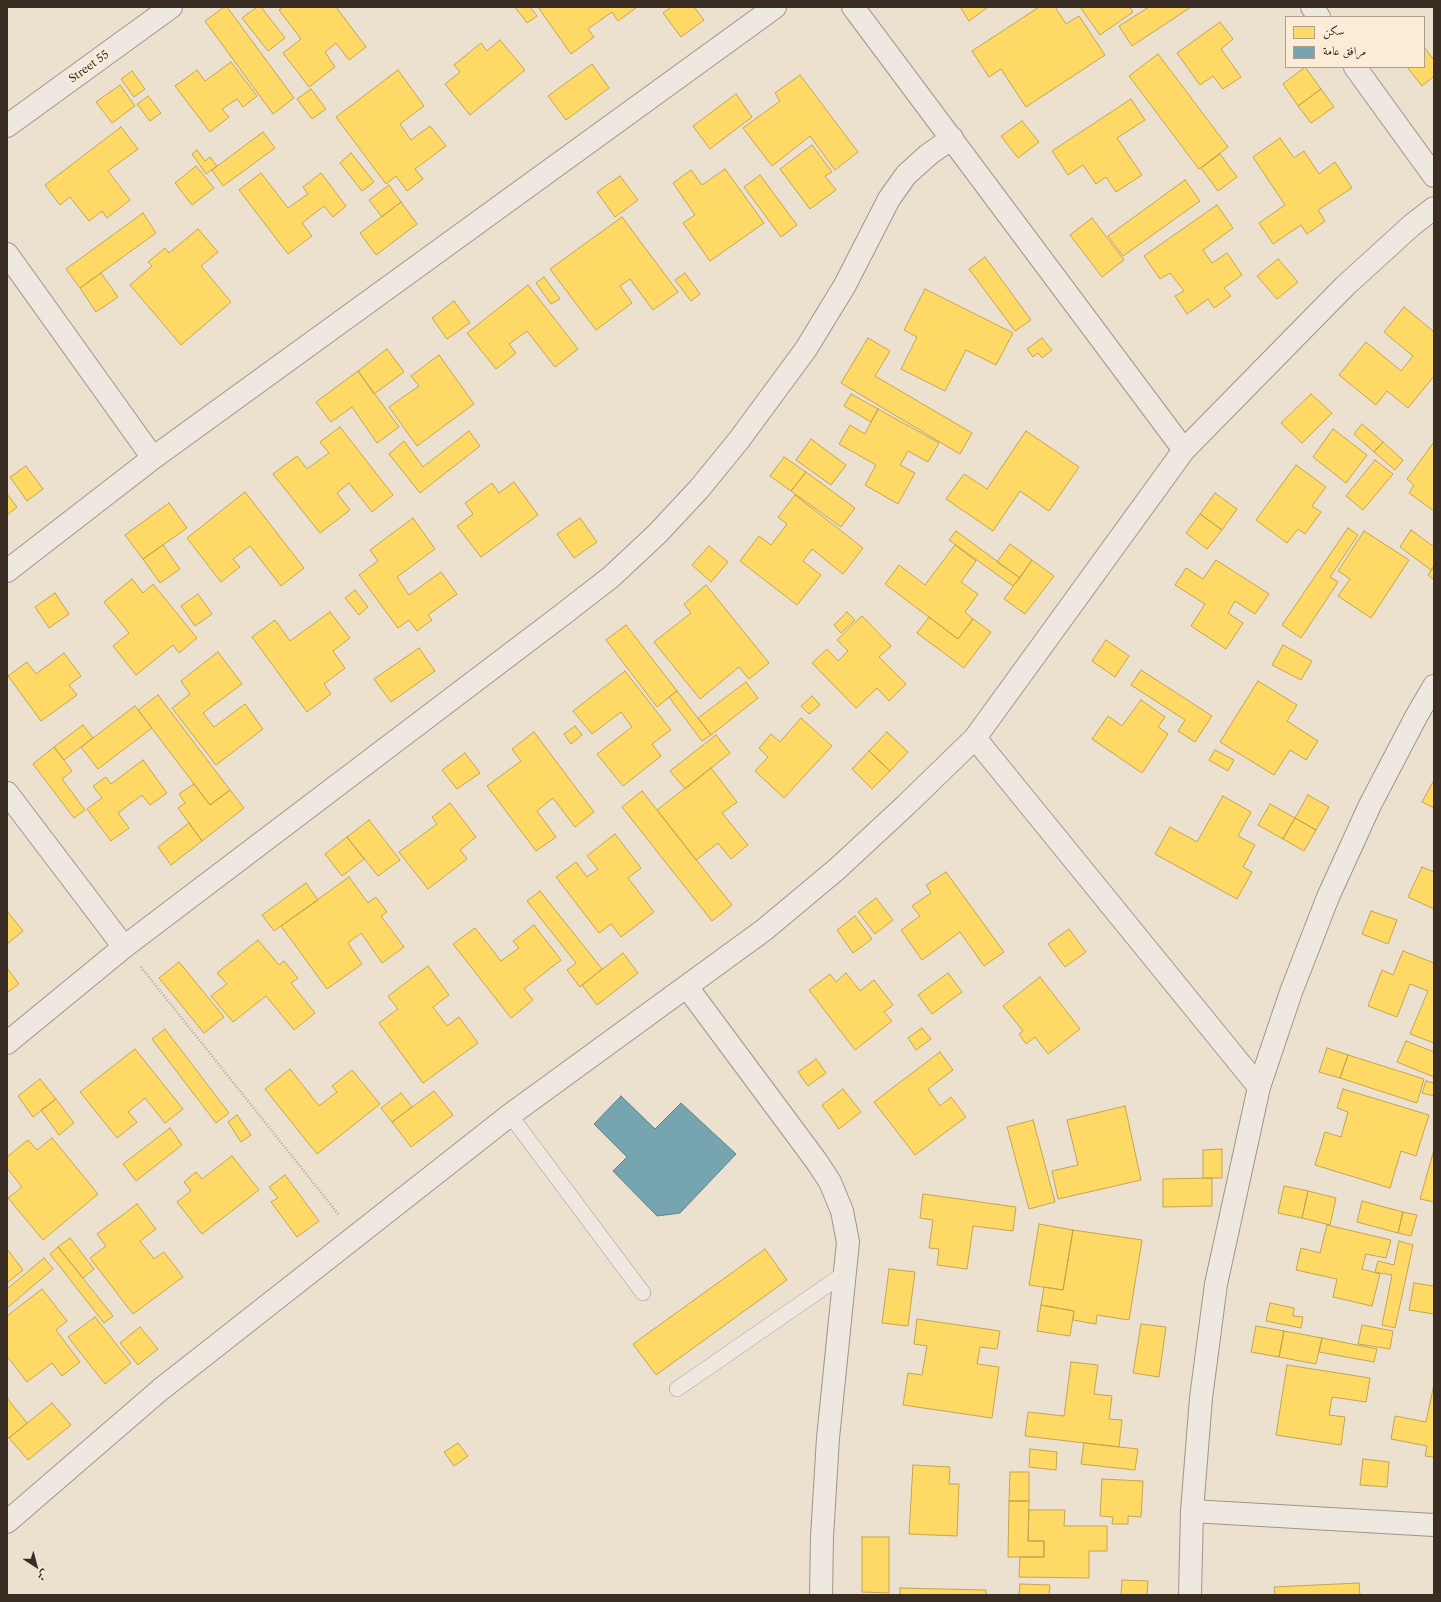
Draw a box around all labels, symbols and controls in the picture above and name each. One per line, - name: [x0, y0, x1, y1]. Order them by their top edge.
- legend: [1285, 16, 1425, 68]
- text: سكن: [1323, 23, 1344, 38]
- text: مرافق عامة: [1323, 43, 1366, 58]
- street label: Street 55: [66, 48, 112, 86]
- north arrow: [16, 1546, 56, 1586]
- text: ش: [35, 1567, 52, 1585]

